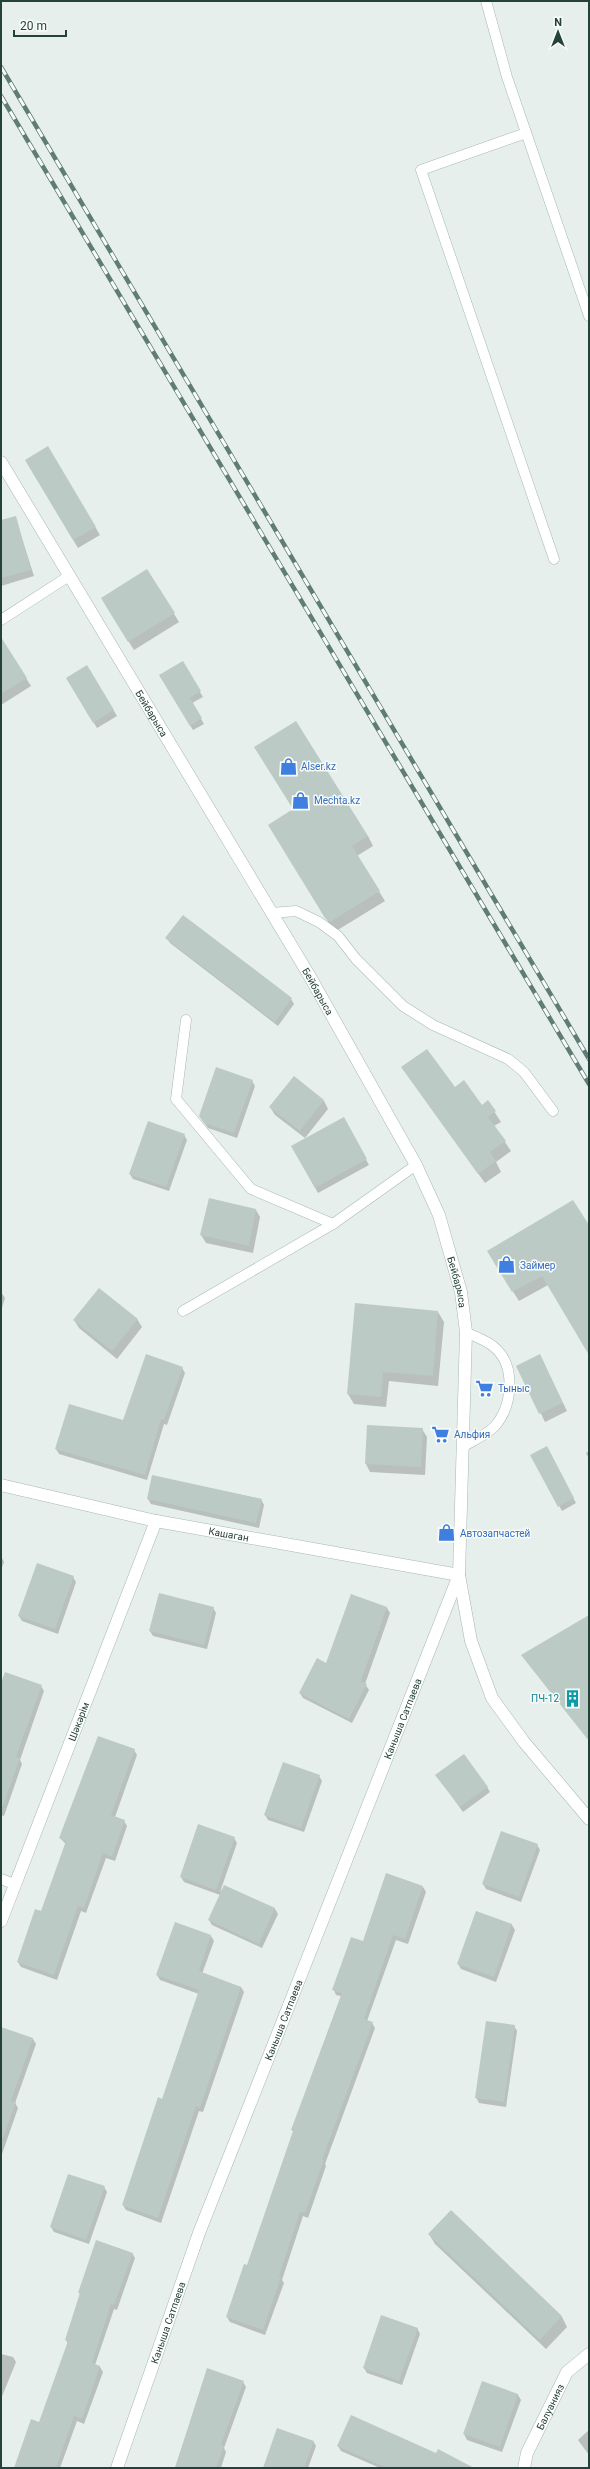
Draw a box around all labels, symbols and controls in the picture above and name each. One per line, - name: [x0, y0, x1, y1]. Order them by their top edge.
- scale bar: [14, 12, 66, 38]
- north arrow: [538, 12, 578, 52]
- text: N: [554, 16, 562, 29]
- text: 20 m: [20, 19, 47, 33]
- street label: Бейбарыса: [134, 688, 170, 739]
- shop icon: Alser.kz: [278, 756, 298, 776]
- place label: Alser.kz: [301, 761, 336, 772]
- shop icon: Mechta.kz: [291, 790, 311, 810]
- place label: Mechta.kz: [314, 795, 360, 806]
- street label: Бейбарыса: [300, 966, 336, 1017]
- street label: Бейбарыса: [446, 1255, 468, 1308]
- shop icon: Займер: [497, 1255, 517, 1275]
- place label: Займер: [520, 1260, 556, 1271]
- supermarket icon: Тыныс: [475, 1378, 495, 1398]
- place label: Тыныс: [498, 1383, 530, 1394]
- supermarket icon: Альфия: [431, 1424, 451, 1444]
- place label: Альфия: [454, 1429, 490, 1440]
- shop icon: Автозапчастей: [437, 1523, 457, 1543]
- street label: Кашаган: [208, 1525, 250, 1543]
- place label: Автозапчастей: [460, 1528, 531, 1539]
- street label: Каныша Сатпаева: [381, 1677, 423, 1761]
- building icon: ПЧ-12: [562, 1688, 582, 1708]
- place label: ПЧ-12: [531, 1693, 559, 1704]
- street label: Шәкәрім: [66, 1700, 91, 1742]
- street label: Каныша Сатпаева: [262, 1978, 304, 2062]
- street label: Каныша Сатпаева: [148, 2280, 187, 2365]
- street label: Балуанияз: [534, 2382, 566, 2431]

